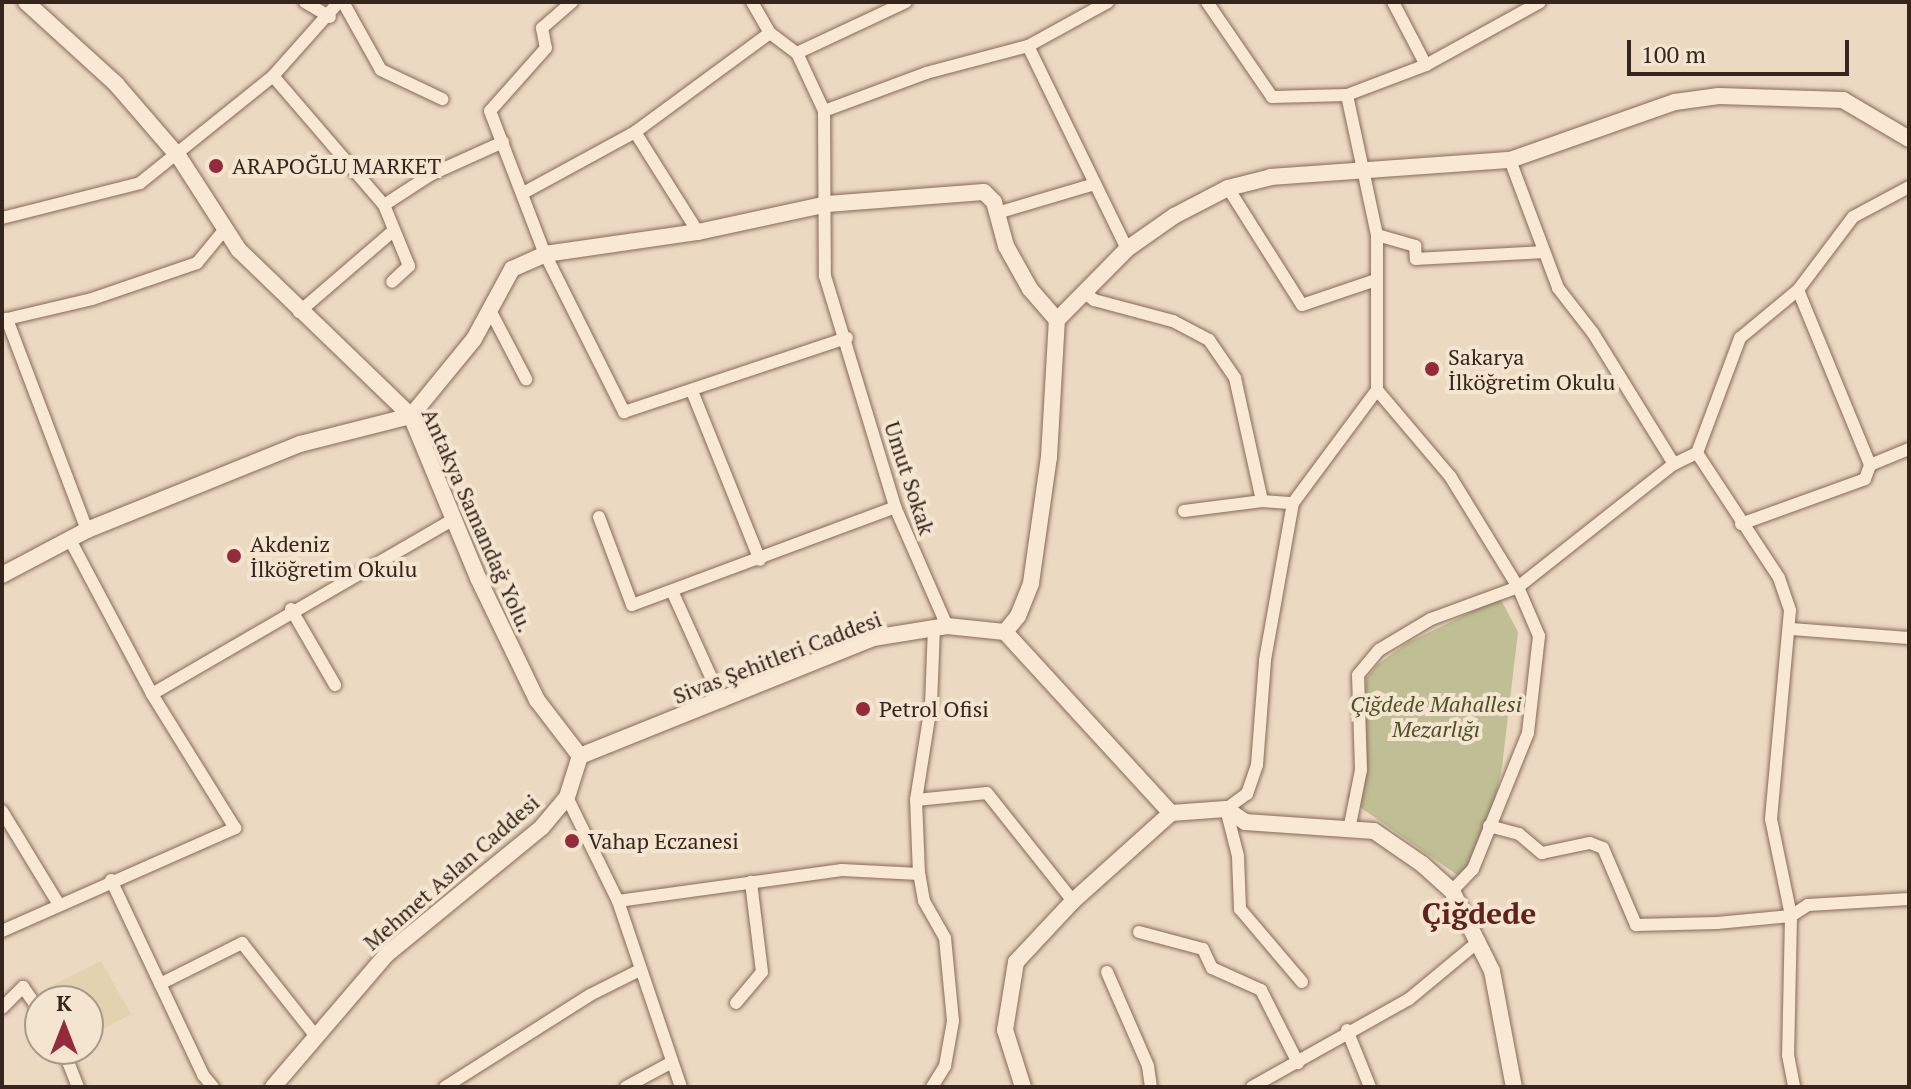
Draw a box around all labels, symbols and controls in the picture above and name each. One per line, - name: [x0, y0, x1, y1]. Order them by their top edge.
- scale bar: [1631, 24, 1853, 74]
- text: 100 m: [1641, 38, 1706, 70]
- place label: ARAPOĞLU MARKET: [232, 153, 441, 179]
- marker: ARAPOĞLU MARKET: [207, 157, 225, 175]
- place label: Sakarya İlköğretim Okulu: [1448, 343, 1615, 394]
- marker: Sakarya İlköğretim Okulu: [1423, 360, 1441, 378]
- street label: Antakya Samandağ Yolu.: [417, 404, 539, 636]
- street label: Umut Sokak: [879, 418, 941, 538]
- place label: Akdeniz İlköğretim Okulu: [250, 530, 417, 582]
- marker: Akdeniz İlköğretim Okulu: [225, 547, 243, 565]
- street label: Sivas Şehitleri Caddesi: [669, 605, 885, 709]
- park label: Çiğdede Mahallesi Mezarlığı: [1350, 690, 1522, 742]
- place label: Petrol Ofisi: [879, 696, 989, 722]
- marker: Petrol Ofisi: [854, 700, 872, 718]
- street label: Mehmet Aslan Caddesi: [358, 788, 544, 956]
- place label: Vahap Eczanesi: [588, 828, 739, 854]
- marker: Vahap Eczanesi: [563, 832, 581, 850]
- district label: Çiğdede: [1422, 895, 1536, 931]
- north arrow: [24, 985, 104, 1065]
- text: K: [56, 988, 72, 1017]

